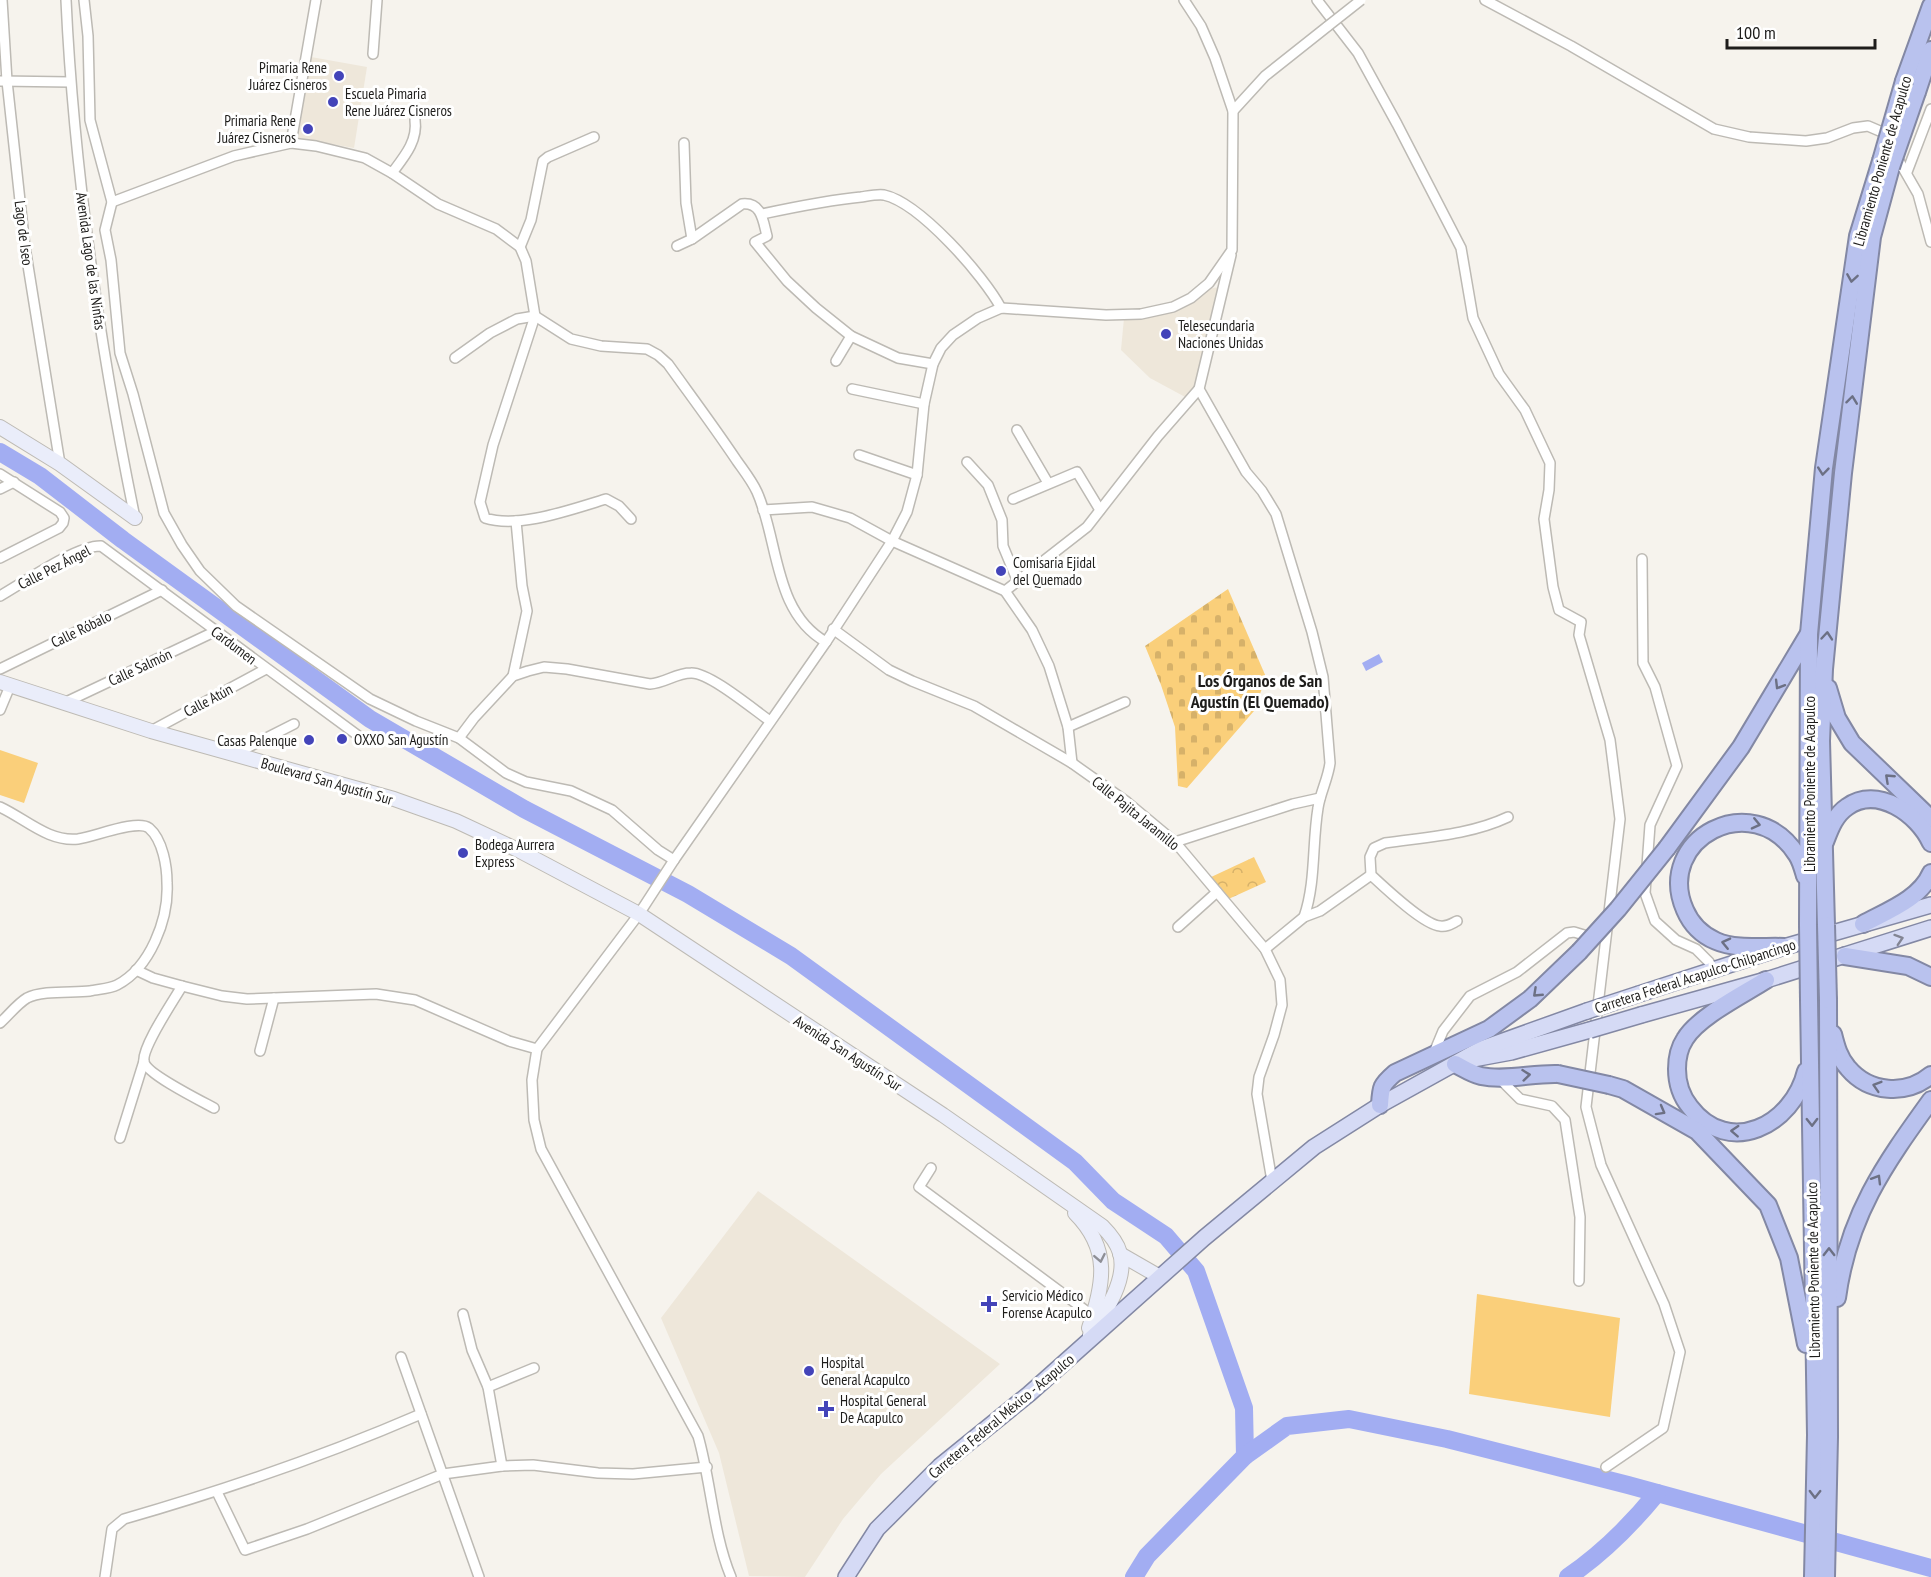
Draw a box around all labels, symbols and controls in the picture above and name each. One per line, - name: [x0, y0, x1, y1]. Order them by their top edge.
- scale bar: [1727, 12, 1876, 50]
- text: 100 m: [1736, 21, 1776, 44]
- place label: Pimaria Rene Juárez Cisneros: [248, 58, 327, 94]
- marker: Pimaria Rene Juárez Cisneros: [332, 69, 346, 83]
- street label: Libramiento Poniente de Acapulco: [1849, 74, 1915, 248]
- place label: Escuela Pimaria Rene Juárez Cisneros: [345, 84, 452, 120]
- marker: Escuela Pimaria Rene Juárez Cisneros: [326, 95, 340, 109]
- place label: Primaria Rene Juárez Cisneros: [217, 111, 296, 147]
- marker: Primaria Rene Juárez Cisneros: [301, 122, 315, 136]
- street label: Avenida Lago de las Ninfas: [72, 191, 110, 331]
- street label: Lago de Iseo: [11, 200, 37, 266]
- one-way arrow: [1847, 274, 1859, 283]
- place label: Telesecundaria Naciones Unidas: [1178, 316, 1263, 352]
- marker: Telesecundaria Naciones Unidas: [1159, 327, 1173, 341]
- one-way arrow: [1845, 396, 1858, 405]
- one-way arrow: [1818, 467, 1830, 476]
- street label: Calle Pez Ángel: [14, 540, 94, 593]
- place label: Comisaria Ejidal del Quemado: [1013, 553, 1096, 589]
- marker: Comisaria Ejidal del Quemado: [994, 564, 1008, 578]
- street label: Calle Róbalo: [48, 606, 114, 652]
- street label: Cardumen: [207, 622, 261, 668]
- one-way arrow: [1820, 631, 1833, 640]
- street label: Calle Salmón: [105, 644, 175, 690]
- district label: Los Órganos de San Agustín (El Quemado): [1190, 669, 1329, 713]
- street label: Calle Atún: [180, 679, 236, 721]
- one-way arrow: [1774, 679, 1786, 689]
- street label: Libramiento Poniente de Acapulco: [1800, 696, 1819, 872]
- place label: OXXO San Agustín: [354, 730, 448, 749]
- place label: Casas Palenque: [217, 731, 297, 750]
- marker: OXXO San Agustín: [335, 732, 349, 746]
- marker: Casas Palenque: [302, 733, 316, 747]
- street label: Boulevard San Agustín Sur: [259, 753, 396, 809]
- street label: Calle Pajita Jaramillo: [1088, 772, 1184, 854]
- one-way arrow: [1885, 775, 1896, 786]
- one-way arrow: [1751, 817, 1761, 830]
- place label: Bodega Aurrera Express: [475, 835, 555, 871]
- marker: Bodega Aurrera Express: [456, 846, 470, 860]
- one-way arrow: [1893, 933, 1904, 946]
- street label: Carretera Federal Acapulco-Chilpancingo: [1592, 934, 1798, 1018]
- one-way arrow: [1721, 937, 1731, 950]
- one-way arrow: [1533, 986, 1544, 997]
- street label: Avenida San Agustín Sur: [790, 1011, 906, 1096]
- one-way arrow: [1522, 1069, 1531, 1082]
- one-way arrow: [1872, 1081, 1883, 1093]
- one-way arrow: [1655, 1103, 1666, 1115]
- one-way arrow: [1806, 1117, 1818, 1126]
- one-way arrow: [1730, 1124, 1739, 1137]
- one-way arrow: [1870, 1175, 1882, 1185]
- street label: Libramiento Poniente de Acapulco: [1802, 1182, 1824, 1358]
- one-way arrow: [1823, 1248, 1835, 1257]
- one-way arrow: [1093, 1253, 1106, 1263]
- place label: Servicio Médico Forense Acapulco: [1002, 1286, 1092, 1322]
- marker: Servicio Médico Forense Acapulco: [980, 1295, 998, 1313]
- street label: Carretera Federal México - Acapulco: [924, 1349, 1078, 1483]
- place label: Hospital General Acapulco: [821, 1353, 910, 1389]
- marker: Hospital General Acapulco: [802, 1364, 816, 1378]
- place label: Hospital General De Acapulco: [840, 1391, 927, 1427]
- marker: Hospital General De Acapulco: [817, 1400, 835, 1418]
- one-way arrow: [1808, 1489, 1821, 1498]

